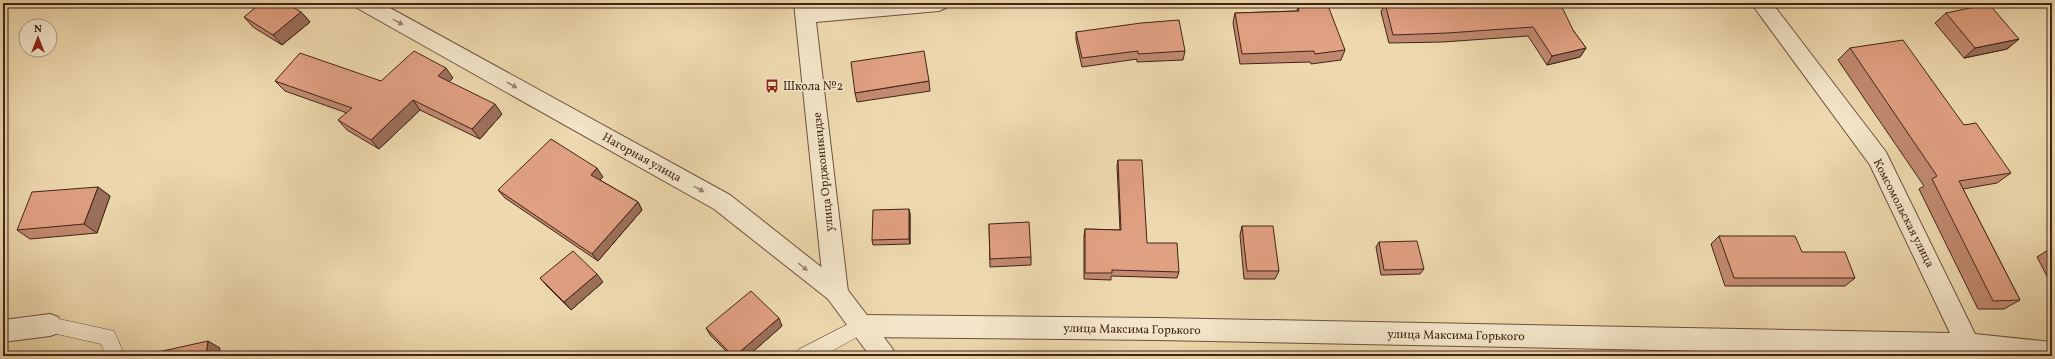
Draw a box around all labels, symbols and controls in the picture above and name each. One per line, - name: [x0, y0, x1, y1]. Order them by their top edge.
- north arrow: [18, 18, 58, 58]
- one-way arrow: [393, 19, 404, 25]
- text: N: [34, 22, 42, 37]
- bus stop icon: Школа №2: [764, 78, 780, 94]
- place label: Школа №2: [783, 79, 843, 95]
- one-way arrow: [506, 82, 518, 89]
- street label: улица Орджоникидзе: [810, 111, 838, 232]
- street label: Нагорная улица: [599, 129, 684, 186]
- street label: Комсомольская улица: [1869, 156, 1938, 271]
- one-way arrow: [693, 186, 705, 192]
- one-way arrow: [798, 262, 809, 271]
- street label: улица Максима Горького: [1063, 321, 1201, 339]
- street label: улица Максима Горького: [1387, 327, 1525, 345]

